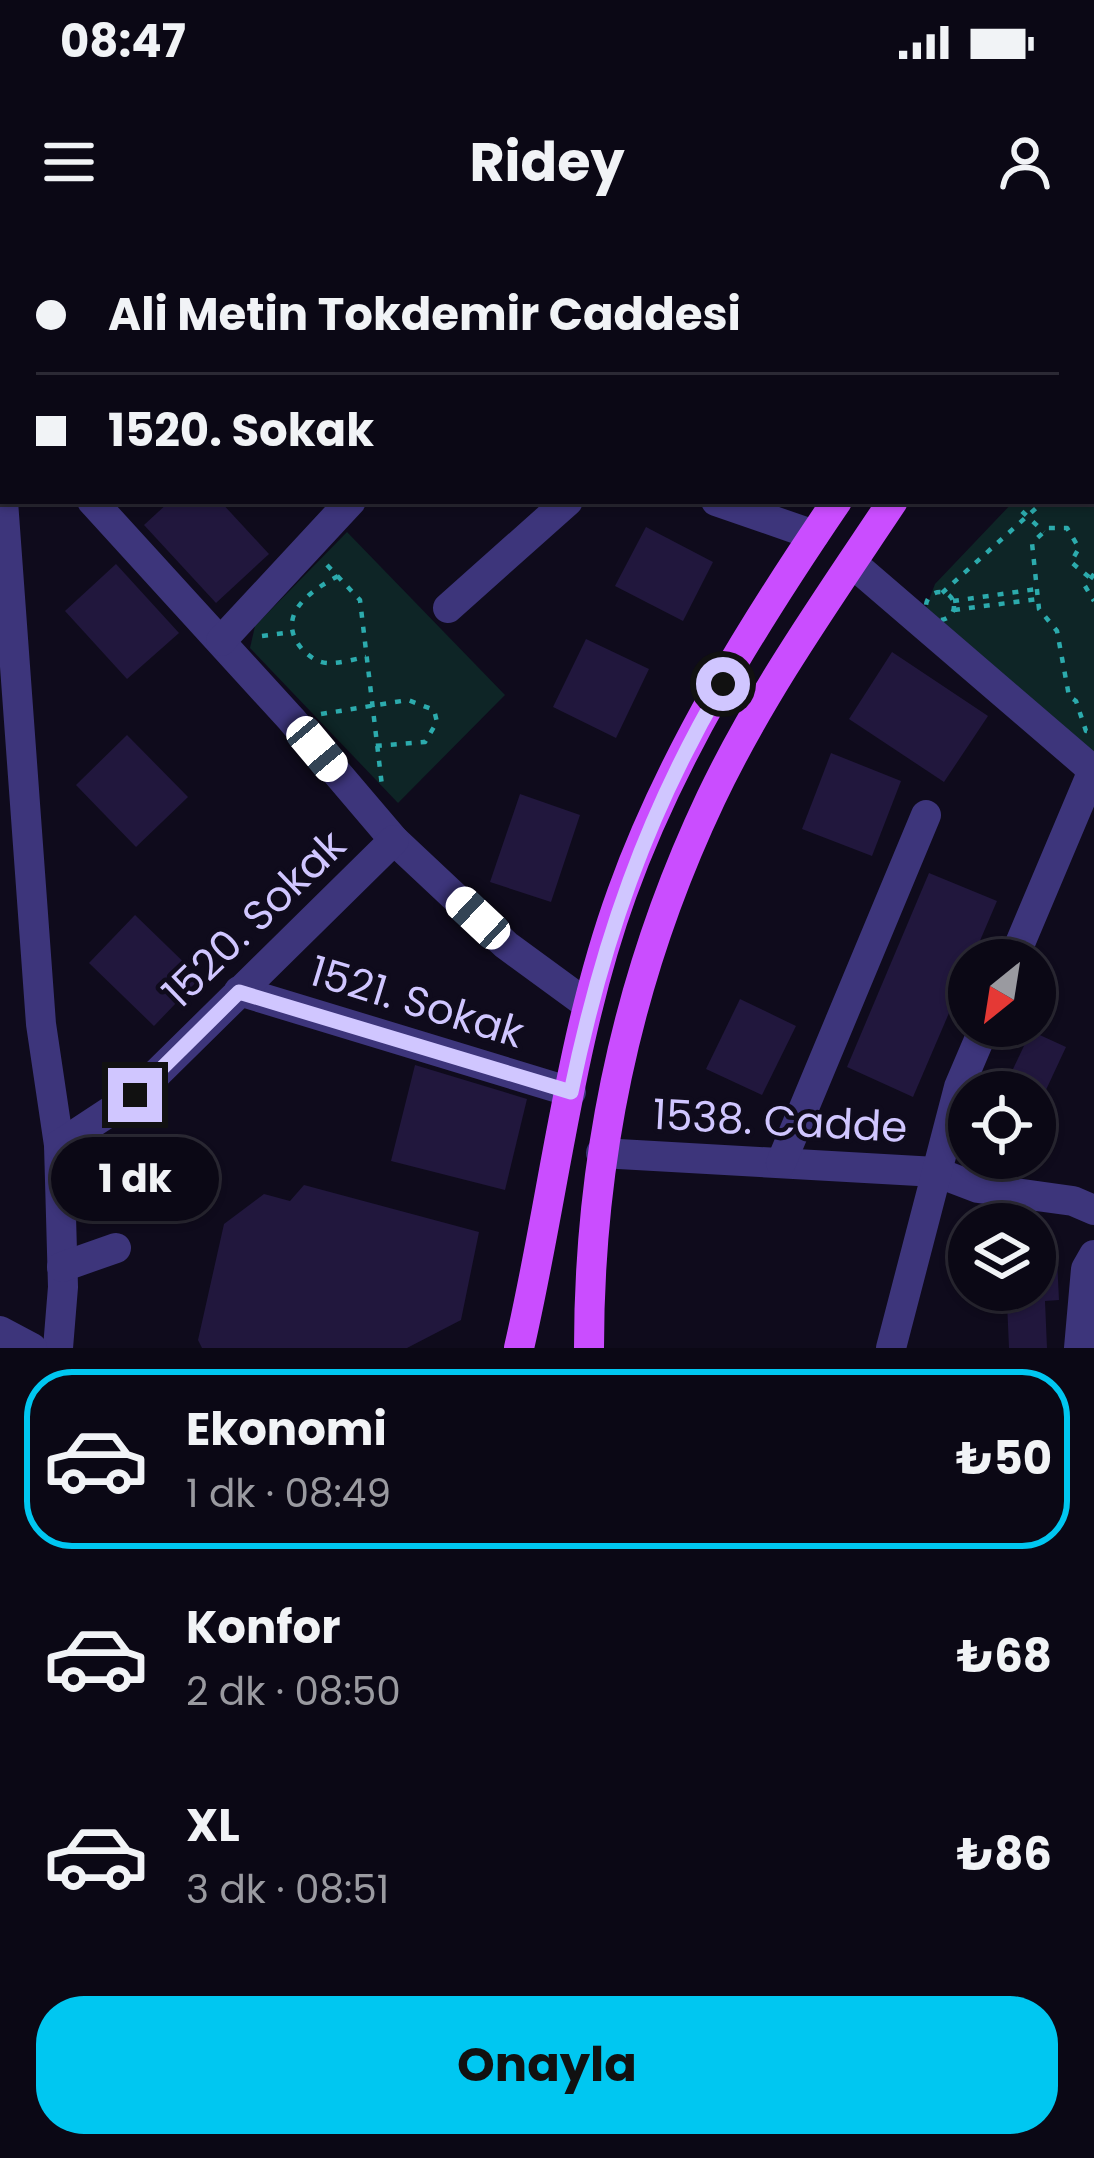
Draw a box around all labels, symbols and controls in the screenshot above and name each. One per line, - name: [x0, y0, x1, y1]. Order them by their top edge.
- text: 08:47: [60, 10, 186, 73]
- text: Ridey: [469, 124, 625, 200]
- icon: menu: [36, 129, 102, 195]
- icon: person: [992, 129, 1058, 195]
- text: Ali Metin Tokdemir Caddesi: [108, 283, 741, 346]
- text: 1520. Sokak: [108, 399, 374, 462]
- route start: [696, 657, 750, 711]
- car: [280, 710, 354, 788]
- street label: 1520. Sokak: [150, 816, 359, 1021]
- car: [439, 880, 517, 956]
- north arrow: [948, 939, 1056, 1047]
- map controls: [948, 939, 1056, 1311]
- street label: 1521. Sokak: [303, 942, 531, 1063]
- route end: [108, 1068, 162, 1122]
- button: locate: [948, 1071, 1056, 1179]
- street label: 1538. Cadde: [651, 1085, 909, 1157]
- callout: 1 dk: [51, 1137, 219, 1221]
- text: 1 dk: [98, 1151, 172, 1206]
- button: layers: [948, 1203, 1056, 1311]
- text: Ekonomi: [186, 1398, 387, 1461]
- icon: car: [42, 1405, 150, 1513]
- text: ₺50: [956, 1427, 1052, 1490]
- text: 1 dk · 08:49: [186, 1466, 391, 1521]
- text: Konfor: [186, 1596, 341, 1659]
- icon: car: [42, 1603, 150, 1711]
- text: ₺68: [957, 1625, 1052, 1688]
- text: 2 dk · 08:50: [186, 1664, 401, 1719]
- text: XL: [186, 1794, 240, 1857]
- icon: car: [42, 1801, 150, 1909]
- text: ₺86: [957, 1823, 1052, 1886]
- text: 3 dk · 08:51: [186, 1862, 389, 1917]
- button: Onayla: [36, 1996, 1058, 2134]

